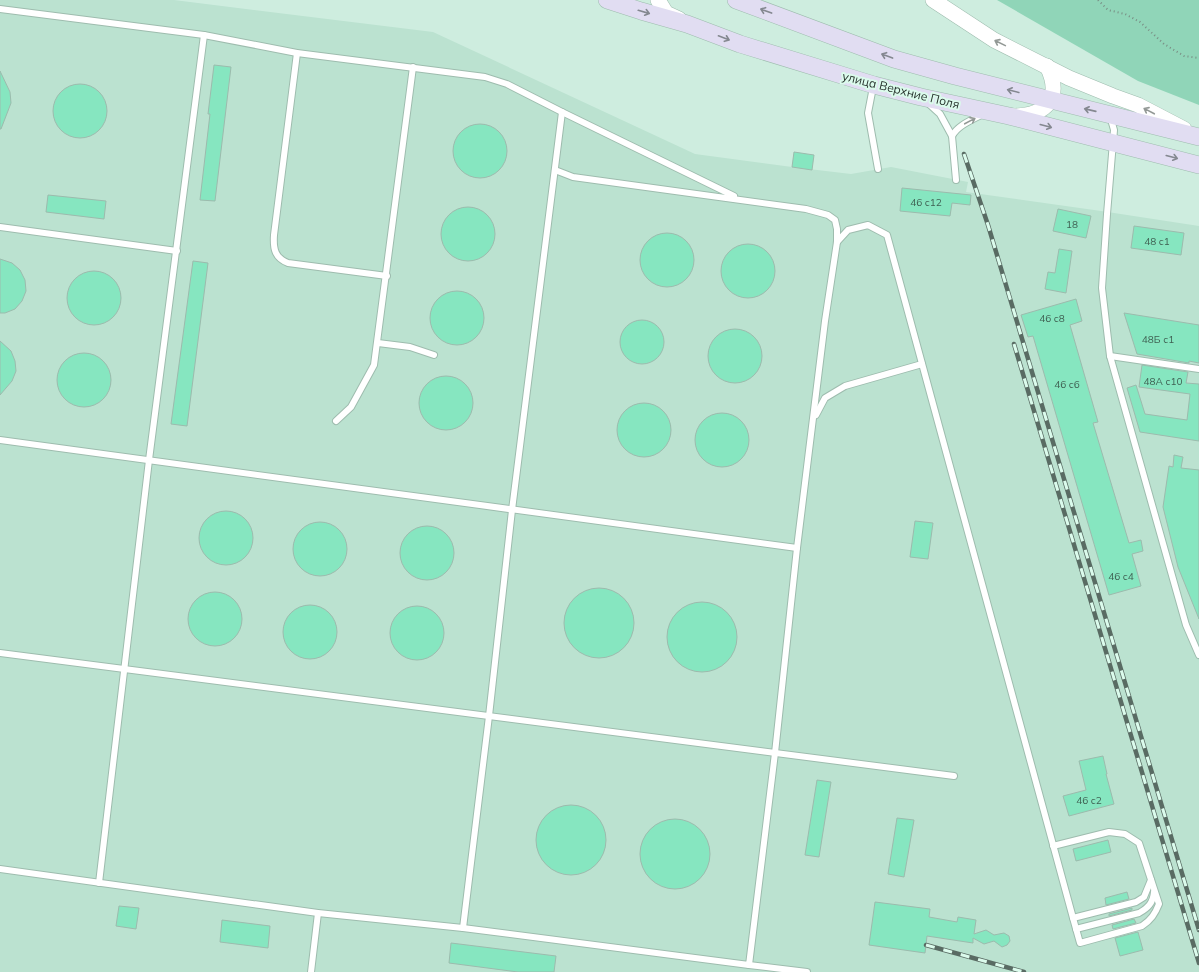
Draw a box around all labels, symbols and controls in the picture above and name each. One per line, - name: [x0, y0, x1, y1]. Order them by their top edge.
- one-way arrow: [760, 6, 772, 14]
- one-way arrow: [637, 9, 650, 16]
- one-way arrow: [717, 34, 729, 42]
- one-way arrow: [994, 39, 1006, 46]
- one-way arrow: [882, 52, 894, 60]
- street label: улица Верхние Поля: [841, 68, 961, 112]
- one-way arrow: [1006, 86, 1019, 94]
- one-way arrow: [1083, 106, 1096, 113]
- one-way arrow: [1143, 106, 1155, 114]
- one-way arrow: [964, 117, 976, 124]
- one-way arrow: [1039, 123, 1052, 130]
- one-way arrow: [1166, 154, 1179, 162]
- house number: 46 с12: [910, 196, 942, 209]
- house number: 18: [1066, 218, 1078, 231]
- house number: 48 с1: [1144, 235, 1170, 248]
- house number: 46 с8: [1039, 312, 1065, 325]
- house number: 48Б с1: [1142, 333, 1174, 346]
- house number: 48А с10: [1143, 375, 1183, 388]
- house number: 46 с6: [1054, 378, 1080, 391]
- house number: 46 с4: [1108, 570, 1134, 583]
- house number: 46 с2: [1076, 794, 1102, 807]

